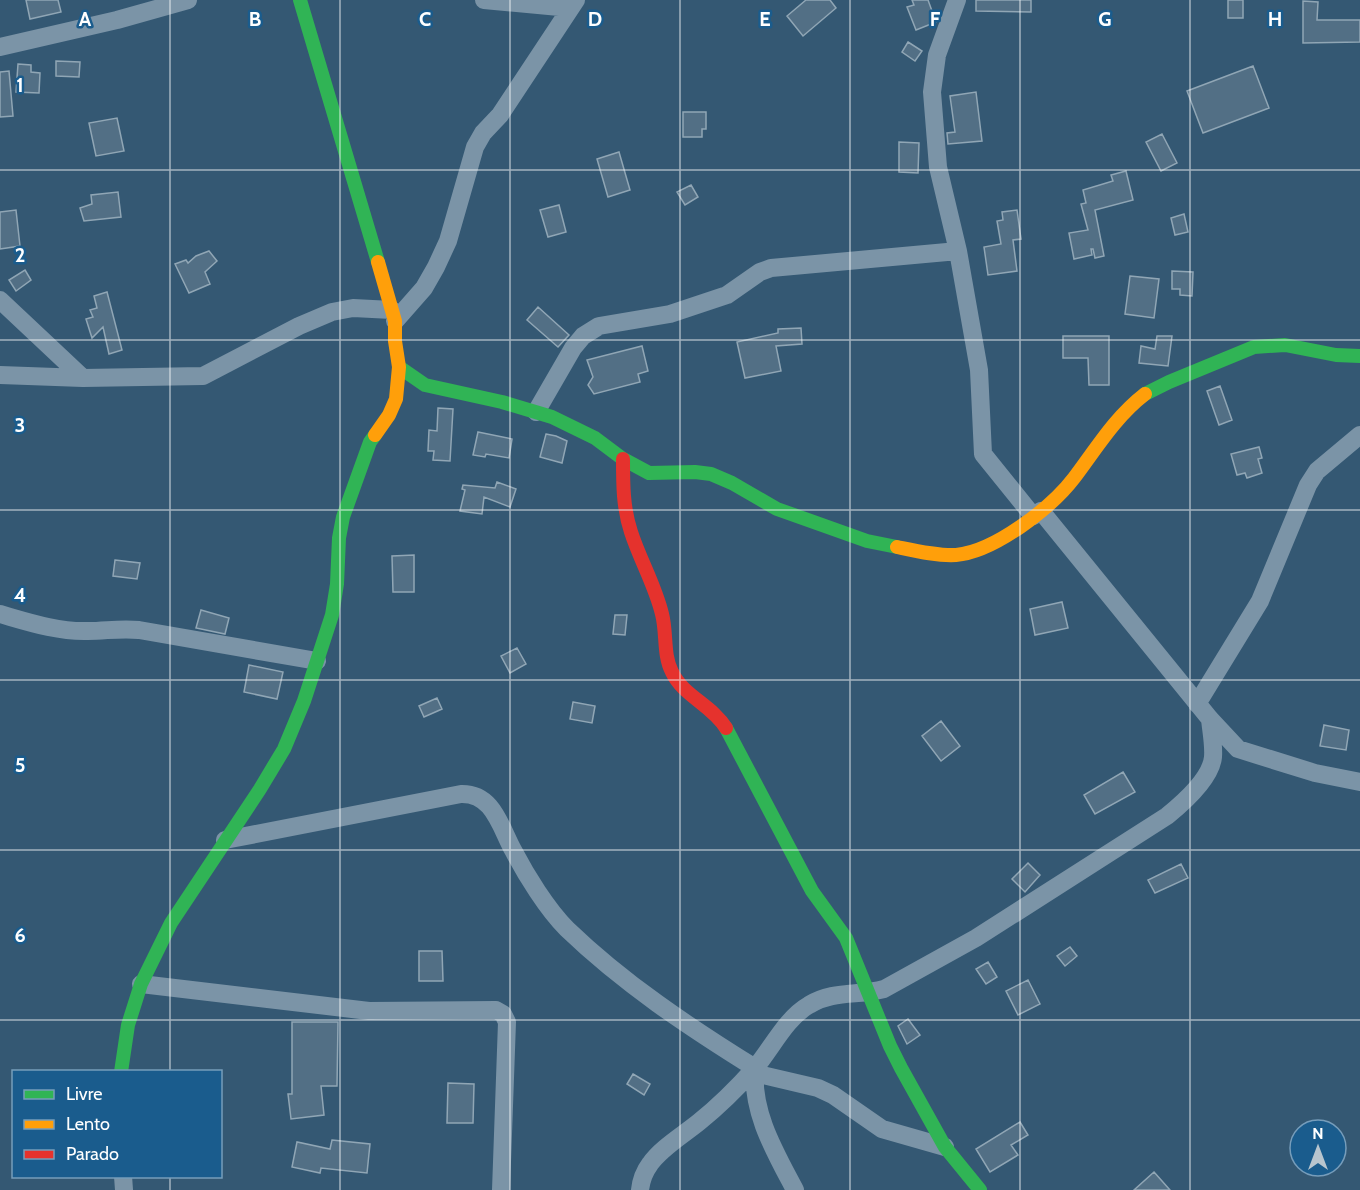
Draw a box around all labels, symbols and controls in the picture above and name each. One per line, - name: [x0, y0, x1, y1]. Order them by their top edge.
- text: A: [79, 7, 92, 31]
- text: B: [249, 7, 261, 31]
- text: C: [419, 7, 431, 31]
- text: D: [588, 7, 602, 31]
- text: E: [759, 7, 771, 31]
- text: F: [930, 7, 941, 31]
- text: G: [1098, 7, 1112, 31]
- text: H: [1268, 7, 1282, 31]
- text: 1: [16, 73, 24, 97]
- text: 2: [15, 243, 25, 267]
- text: 3: [15, 413, 25, 437]
- text: 4: [14, 583, 26, 607]
- text: 5: [15, 753, 25, 777]
- text: 6: [14, 923, 26, 947]
- legend: [12, 1070, 222, 1178]
- text: Livre: [66, 1083, 102, 1105]
- text: Lento: [66, 1113, 110, 1135]
- north arrow: [1288, 1118, 1348, 1178]
- text: N: [1312, 1124, 1324, 1143]
- text: Parado: [66, 1143, 119, 1165]

